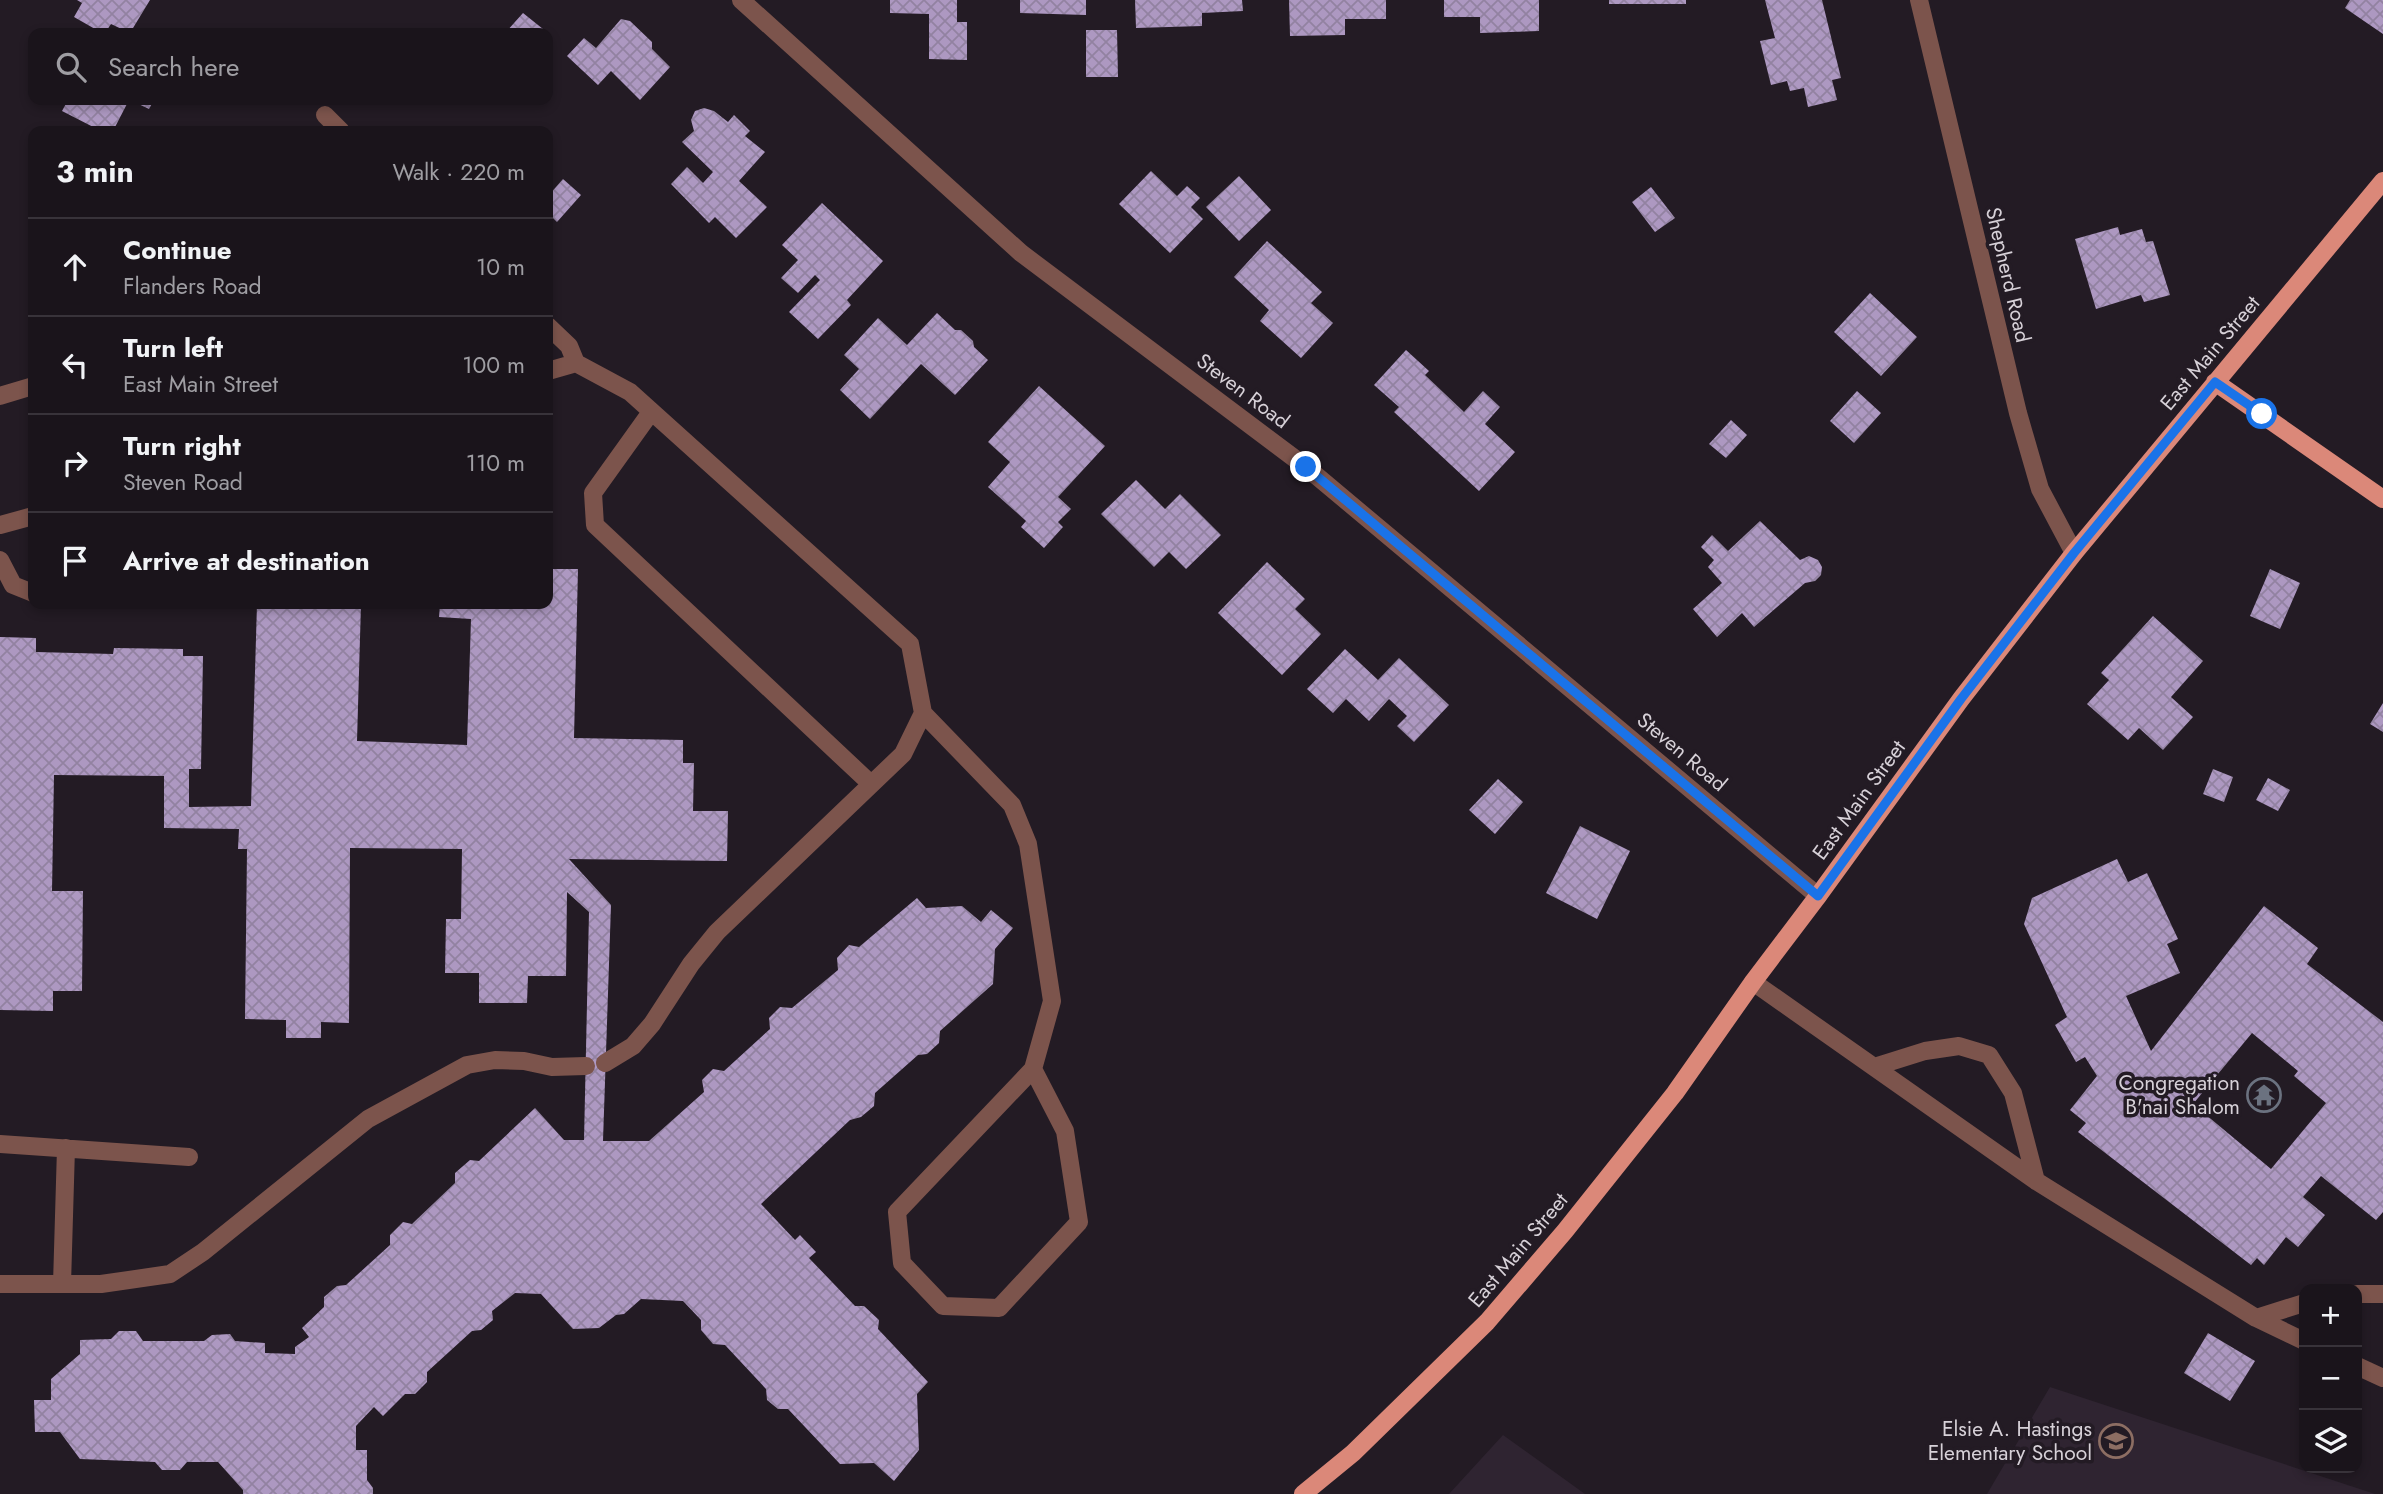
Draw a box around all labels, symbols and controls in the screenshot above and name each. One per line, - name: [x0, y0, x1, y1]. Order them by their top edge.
- search box: [28, 28, 553, 105]
- icon: search: [52, 48, 90, 86]
- text: Search here: [108, 48, 240, 86]
- text: 3 min: [56, 150, 134, 193]
- text: Walk · 220 m: [393, 155, 525, 189]
- street label: Shepherd Road: [1978, 204, 2038, 346]
- text: Continue: [123, 231, 232, 269]
- icon: ahead: [56, 248, 94, 286]
- text: 10 m: [476, 250, 525, 284]
- text: Flanders Road: [123, 269, 262, 303]
- street label: East Main Street: [2153, 289, 2267, 417]
- text: Turn left: [123, 329, 223, 367]
- icon: left: [56, 346, 94, 384]
- street label: Steven Road: [1190, 346, 1296, 436]
- text: 100 m: [462, 348, 525, 382]
- text: East Main Street: [123, 367, 278, 401]
- route start: [2246, 398, 2277, 429]
- text: Turn right: [123, 427, 241, 465]
- icon: right: [56, 444, 94, 482]
- text: 110 m: [466, 446, 525, 480]
- route end: [1290, 451, 1321, 482]
- text: Steven Road: [123, 465, 243, 499]
- icon: arrive: [56, 542, 94, 580]
- text: Arrive at destination: [123, 542, 370, 580]
- street label: Steven Road: [1630, 705, 1734, 799]
- street label: East Main Street: [1805, 734, 1913, 866]
- place label: Congregation B'nai Shalom: [2118, 1068, 2240, 1122]
- temple icon: Congregation B'nai Shalom: [2245, 1076, 2283, 1114]
- street label: East Main Street: [1461, 1186, 1575, 1314]
- map controls: [2299, 1284, 2362, 1473]
- button: +: [2299, 1284, 2362, 1347]
- button: −: [2299, 1347, 2362, 1410]
- button: layers: [2299, 1410, 2362, 1473]
- place label: Elsie A. Hastings Elementary School: [1928, 1414, 2092, 1468]
- school or university icon: Elsie A. Hastings Elementary School: [2097, 1422, 2135, 1460]

